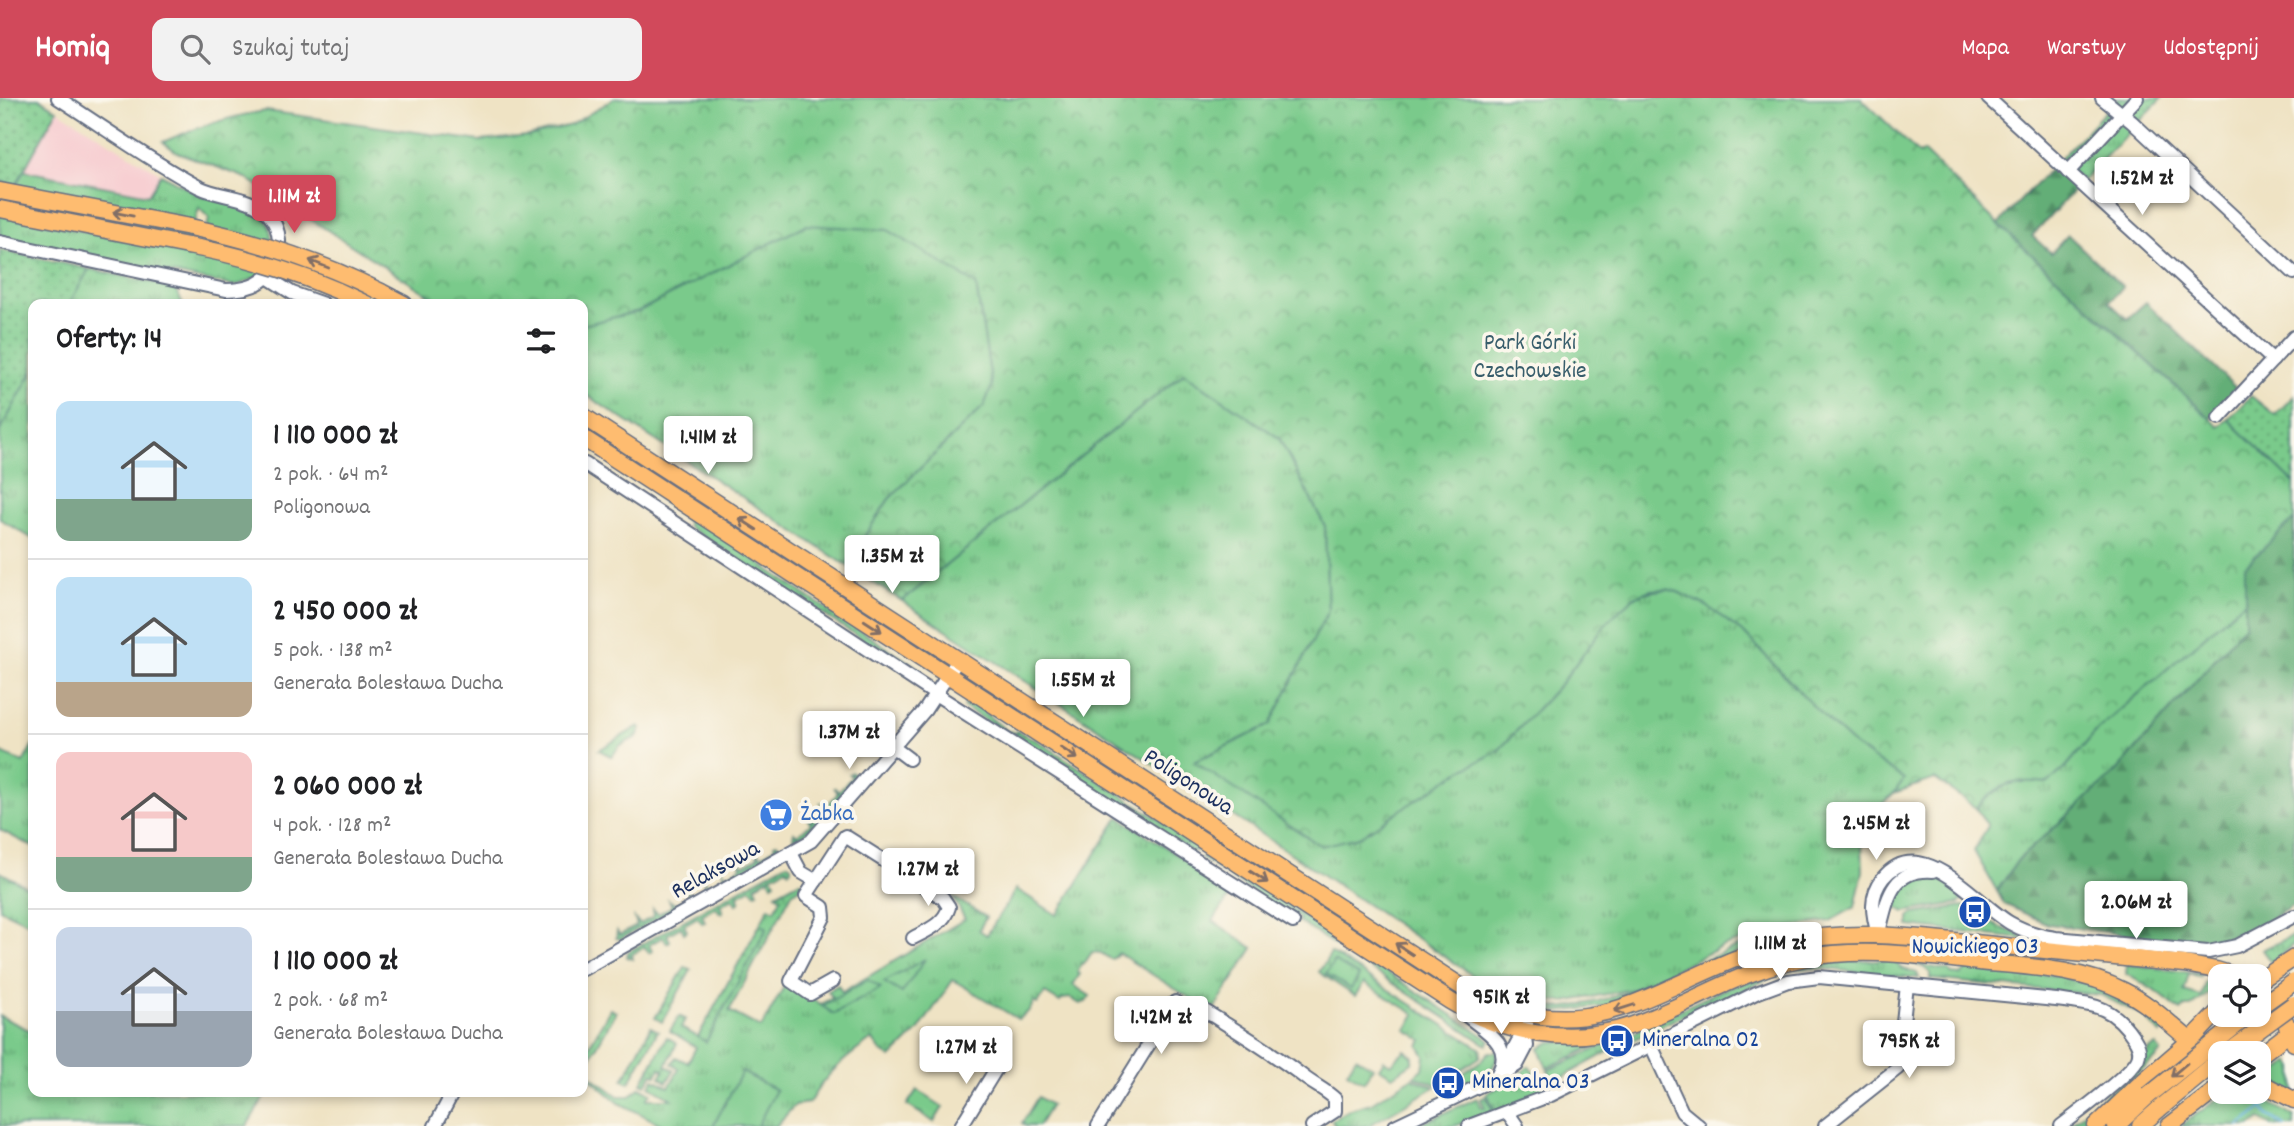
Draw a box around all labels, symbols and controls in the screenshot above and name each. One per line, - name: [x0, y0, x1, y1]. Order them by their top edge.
- search box: [152, 18, 642, 81]
- text: Homiq: [35, 26, 110, 73]
- icon: search: [176, 30, 214, 68]
- text: Szukaj tutaj: [232, 31, 350, 68]
- text: Mapa: [1961, 32, 2009, 66]
- text: Warstwy: [2047, 32, 2125, 66]
- text: Udostępnij: [2163, 32, 2259, 66]
- pin: 1.52M zł: [2070, 158, 2214, 217]
- text: 1.52M zł: [2111, 163, 2173, 196]
- pin: 1.11M zł: [222, 176, 366, 235]
- text: 1.11M zł: [268, 181, 320, 214]
- one-way arrow: [112, 207, 135, 220]
- one-way arrow: [309, 256, 331, 269]
- text: Oferty: 14: [56, 320, 162, 363]
- icon: filters: [522, 322, 560, 360]
- park label: Park Górki Czechowskie: [1473, 327, 1587, 389]
- text: 1 110 000 zł: [273, 416, 398, 459]
- pin: 1.41M zł: [636, 416, 780, 476]
- text: 1.41M zł: [680, 422, 736, 455]
- icon: home: [112, 429, 196, 513]
- text: 2 pok. · 64 m²: [273, 459, 388, 492]
- text: Poligonowa: [273, 492, 370, 525]
- one-way arrow: [739, 516, 758, 531]
- pin: 1.35M zł: [820, 536, 964, 595]
- text: 1.35M zł: [860, 541, 924, 574]
- text: 2 450 000 zł: [273, 592, 417, 635]
- icon: home: [112, 605, 196, 689]
- one-way arrow: [863, 619, 882, 634]
- text: 5 pok. · 138 m²: [273, 635, 393, 668]
- pin: 1.55M zł: [1011, 660, 1155, 719]
- text: 1.55M zł: [1051, 665, 1115, 698]
- text: Generała Bolesława Ducha: [273, 668, 503, 701]
- pin: 1.37M zł: [777, 712, 921, 771]
- text: 1.37M zł: [818, 717, 880, 750]
- street label: Poligonowa: [1136, 741, 1240, 825]
- one-way arrow: [1058, 746, 1078, 760]
- text: 2 060 000 zł: [273, 767, 422, 810]
- icon: home: [112, 780, 196, 864]
- supermarket icon: Żabka: [757, 796, 795, 834]
- place label: Żabka: [800, 798, 854, 832]
- pin: 2.45M zł: [1804, 802, 1948, 862]
- text: 2.45M zł: [1842, 808, 1910, 841]
- text: 4 pok. · 128 m²: [273, 810, 391, 843]
- street label: Relaksowa: [666, 832, 767, 909]
- text: Generała Bolesława Ducha: [273, 843, 503, 876]
- pin: 1.27M zł: [856, 848, 1000, 908]
- text: 1.27M zł: [897, 854, 959, 887]
- one-way arrow: [1249, 870, 1268, 884]
- pin: 2.06M zł: [2064, 882, 2208, 941]
- text: 2.06M zł: [2101, 887, 2171, 920]
- bus stop icon: Nowickiego 03: [1956, 893, 1994, 931]
- pin: 1.11M zł: [1708, 922, 1852, 982]
- text: 1.11M zł: [1754, 928, 1806, 961]
- place label: Nowickiego 03: [1911, 931, 2039, 965]
- text: 1 110 000 zł: [273, 942, 398, 985]
- one-way arrow: [1395, 942, 1414, 957]
- icon: home: [112, 955, 196, 1039]
- map controls: [2208, 964, 2271, 1104]
- button: locate: [2208, 964, 2271, 1027]
- pin: 951K zł: [1436, 976, 1566, 1036]
- text: 951K zł: [1473, 982, 1529, 1015]
- text: 2 pok. · 68 m²: [273, 985, 388, 1018]
- pin: 1.42M zł: [1089, 996, 1233, 1056]
- text: 1.42M zł: [1130, 1002, 1192, 1035]
- one-way arrow: [1614, 1003, 1636, 1015]
- text: Generała Bolesława Ducha: [273, 1018, 503, 1051]
- pin: 795K zł: [1844, 1020, 1974, 1080]
- bus stop icon: Mineralna 02: [1598, 1022, 1636, 1060]
- place label: Mineralna 02: [1642, 1024, 1759, 1058]
- pin: 1.27M zł: [894, 1026, 1038, 1086]
- text: 795K zł: [1879, 1026, 1939, 1059]
- text: 1.27M zł: [935, 1032, 997, 1065]
- button: layers: [2208, 1041, 2271, 1104]
- one-way arrow: [2170, 1062, 2188, 1078]
- bus stop icon: Mineralna 03: [1429, 1064, 1467, 1102]
- place label: Mineralna 03: [1472, 1066, 1590, 1100]

